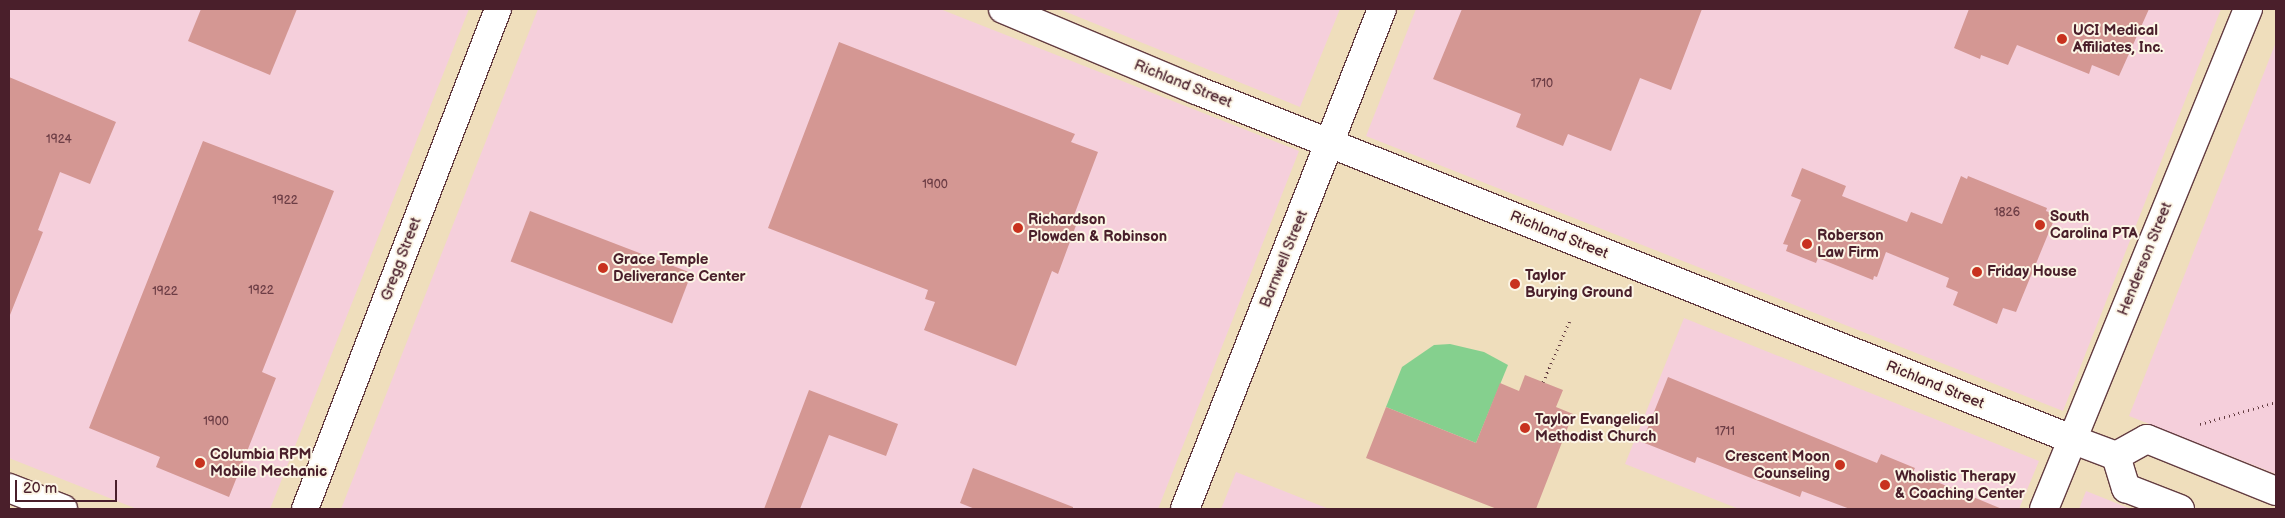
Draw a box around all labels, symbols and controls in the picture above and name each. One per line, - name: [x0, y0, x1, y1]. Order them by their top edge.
- place label: UCI Medical Affiliates, Inc.: [2073, 21, 2163, 56]
- marker: UCI Medical Affiliates, Inc.: [2055, 32, 2069, 46]
- street label: Richland Street: [1131, 56, 1235, 112]
- house number: 1710: [1531, 77, 1553, 91]
- house number: 1924: [46, 133, 72, 147]
- house number: 1900: [922, 178, 948, 192]
- house number: 1922: [272, 194, 298, 208]
- street label: Henderson Street: [2114, 200, 2176, 318]
- house number: 1826: [1994, 206, 2020, 220]
- street label: Richland Street: [1507, 207, 1611, 263]
- place label: South Carolina PTA: [2050, 207, 2138, 242]
- street label: Barnwell Street: [1256, 208, 1312, 310]
- place label: Richardson Plowden & Robinson: [1028, 210, 1167, 245]
- street label: Gregg Street: [377, 215, 425, 303]
- marker: South Carolina PTA: [2034, 219, 2046, 231]
- marker: Richardson Plowden & Robinson: [1012, 222, 1024, 234]
- place label: Roberson Law Firm: [1817, 226, 1884, 261]
- marker: Roberson Law Firm: [1801, 238, 1813, 250]
- place label: Grace Temple Deliverance Center: [613, 250, 745, 285]
- marker: Grace Temple Deliverance Center: [597, 262, 609, 274]
- place label: Friday House: [1987, 263, 2077, 281]
- place label: Taylor Burying Ground: [1525, 266, 1632, 301]
- marker: Friday House: [1971, 266, 1983, 278]
- marker: Taylor Burying Ground: [1509, 278, 1521, 290]
- house number: 1922: [248, 284, 274, 298]
- house number: 1922: [152, 285, 178, 299]
- street label: Richland Street: [1883, 357, 1987, 413]
- place label: Taylor Evangelical Methodist Church: [1535, 410, 1658, 445]
- house number: 1900: [203, 415, 229, 429]
- marker: Taylor Evangelical Methodist Church: [1519, 422, 1531, 434]
- house number: 1711: [1715, 425, 1735, 439]
- place label: Columbia RPM Mobile Mechanic: [210, 445, 327, 480]
- place label: Crescent Moon Counseling: [1725, 447, 1830, 482]
- marker: Columbia RPM Mobile Mechanic: [194, 457, 206, 469]
- marker: Crescent Moon Counseling: [1834, 459, 1846, 471]
- place label: Wholistic Therapy & Coaching Center: [1895, 467, 2025, 502]
- scale bar: [18, 470, 120, 502]
- text: 20 m: [23, 479, 57, 498]
- marker: Wholistic Therapy & Coaching Center: [1879, 479, 1891, 491]

